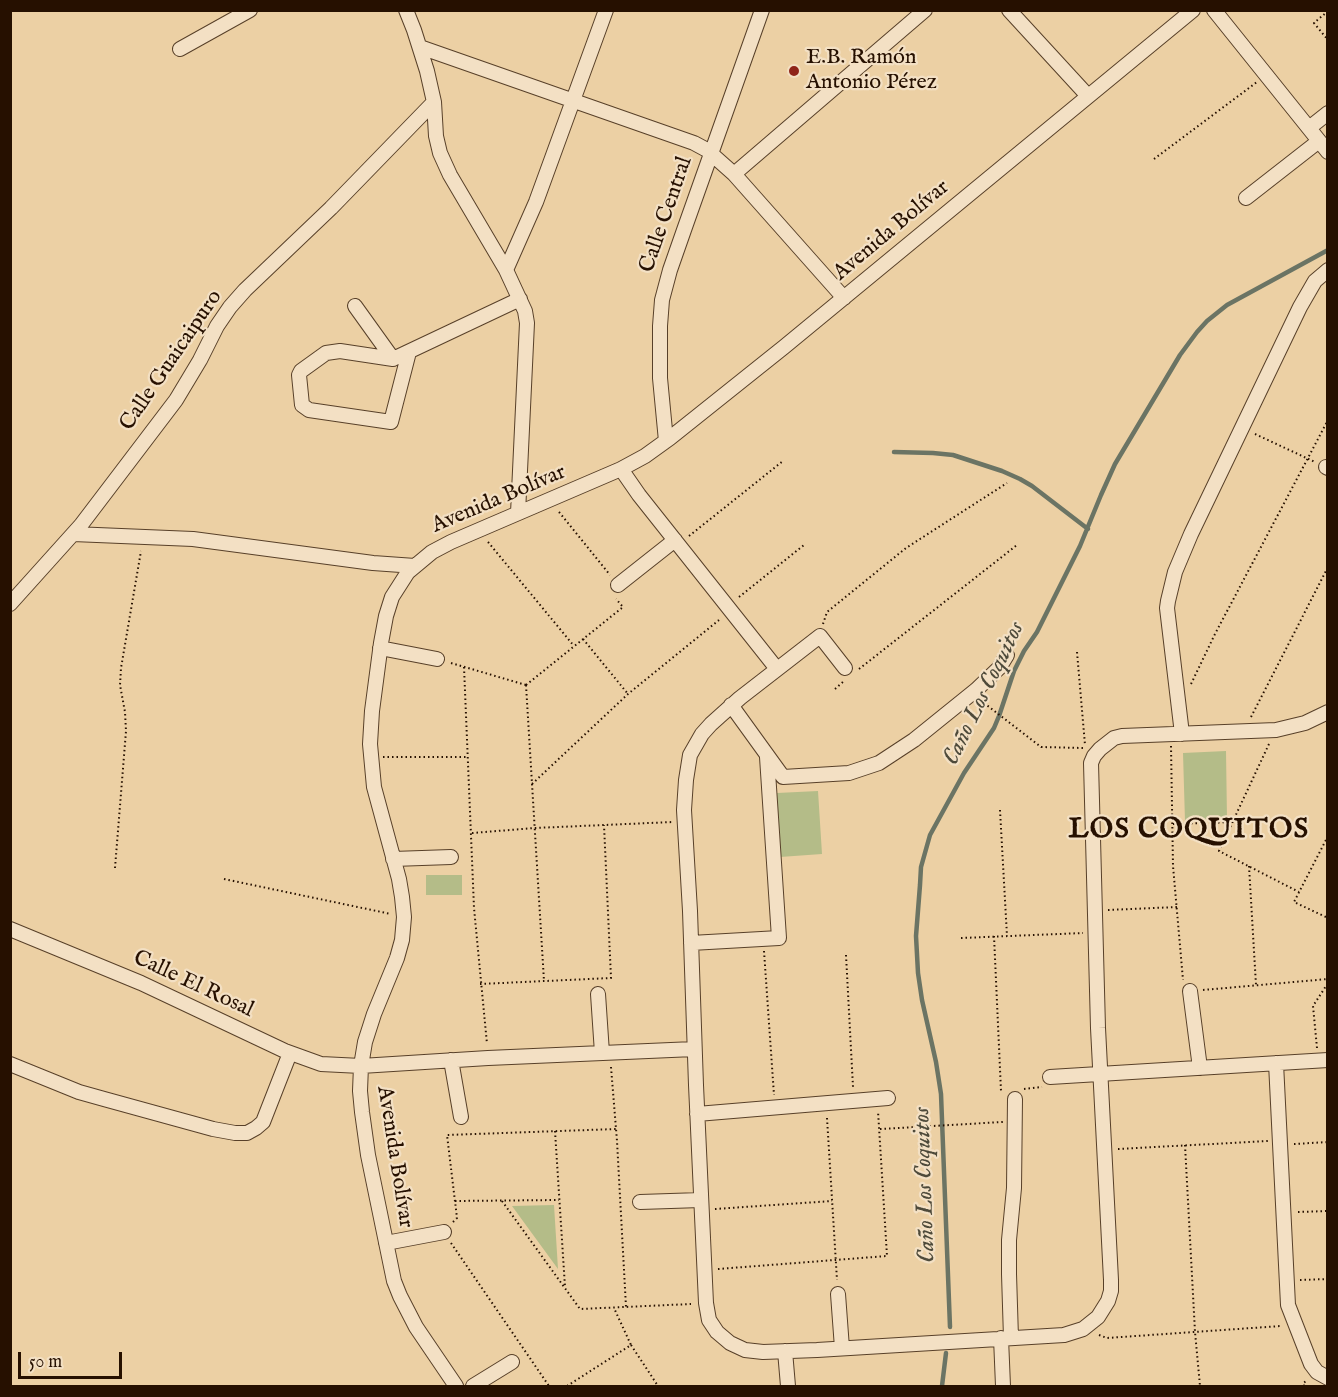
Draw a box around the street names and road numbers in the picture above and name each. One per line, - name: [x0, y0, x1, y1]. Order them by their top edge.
- street label: Calle Central: [635, 154, 699, 276]
- street label: Avenida Bolívar: [829, 175, 955, 287]
- street label: Calle Guaicaipuro: [115, 286, 229, 436]
- street label: Avenida Bolívar: [428, 460, 570, 540]
- street label: Calle El Rosal: [129, 946, 257, 1024]
- street label: Avenida Bolívar: [370, 1084, 418, 1230]

